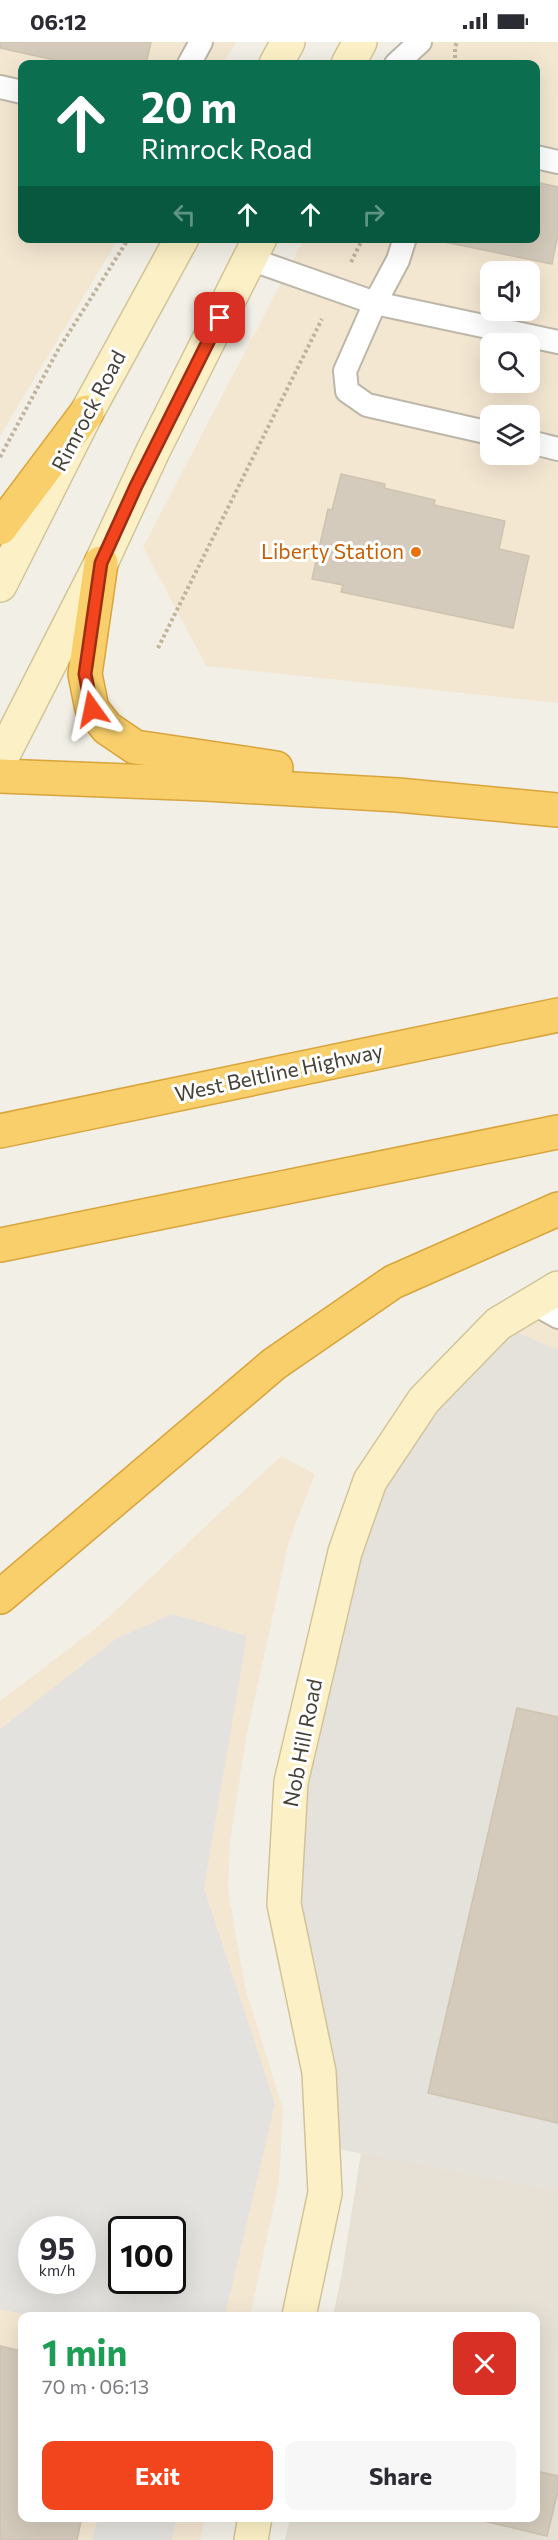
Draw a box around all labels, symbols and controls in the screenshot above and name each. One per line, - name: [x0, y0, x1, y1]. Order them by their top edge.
- text: 06:12: [30, 8, 87, 35]
- text: 20 m: [141, 80, 237, 132]
- icon: ahead: [42, 84, 120, 162]
- text: Rimrock Road: [141, 132, 312, 165]
- icon: left: [168, 198, 201, 231]
- icon: ahead: [231, 198, 264, 231]
- icon: ahead: [294, 198, 327, 231]
- icon: right: [357, 198, 390, 231]
- map controls: [480, 261, 540, 465]
- button: sound: [480, 261, 540, 321]
- pin: [194, 292, 245, 343]
- icon: arrive: [203, 301, 236, 334]
- button: search: [480, 333, 540, 393]
- street label: Rimrock Road: [45, 346, 130, 475]
- button: layers: [480, 405, 540, 465]
- place label: Liberty Station: [261, 538, 404, 563]
- marker: Liberty Station: [409, 545, 423, 559]
- position arrow: [60, 677, 124, 741]
- street label: West Beltline Highway: [172, 1037, 385, 1106]
- street label: Nob Hill Road: [277, 1677, 326, 1809]
- speed limit sign: 100: [108, 2216, 186, 2294]
- text: 95: [39, 2229, 75, 2266]
- text: km/h: [39, 2261, 75, 2279]
- text: 1 min: [42, 2329, 127, 2373]
- button: close: [453, 2332, 516, 2395]
- text: 70 m · 06:13: [42, 2374, 149, 2398]
- button: Exit: [42, 2441, 273, 2510]
- button: Share: [285, 2441, 516, 2510]

